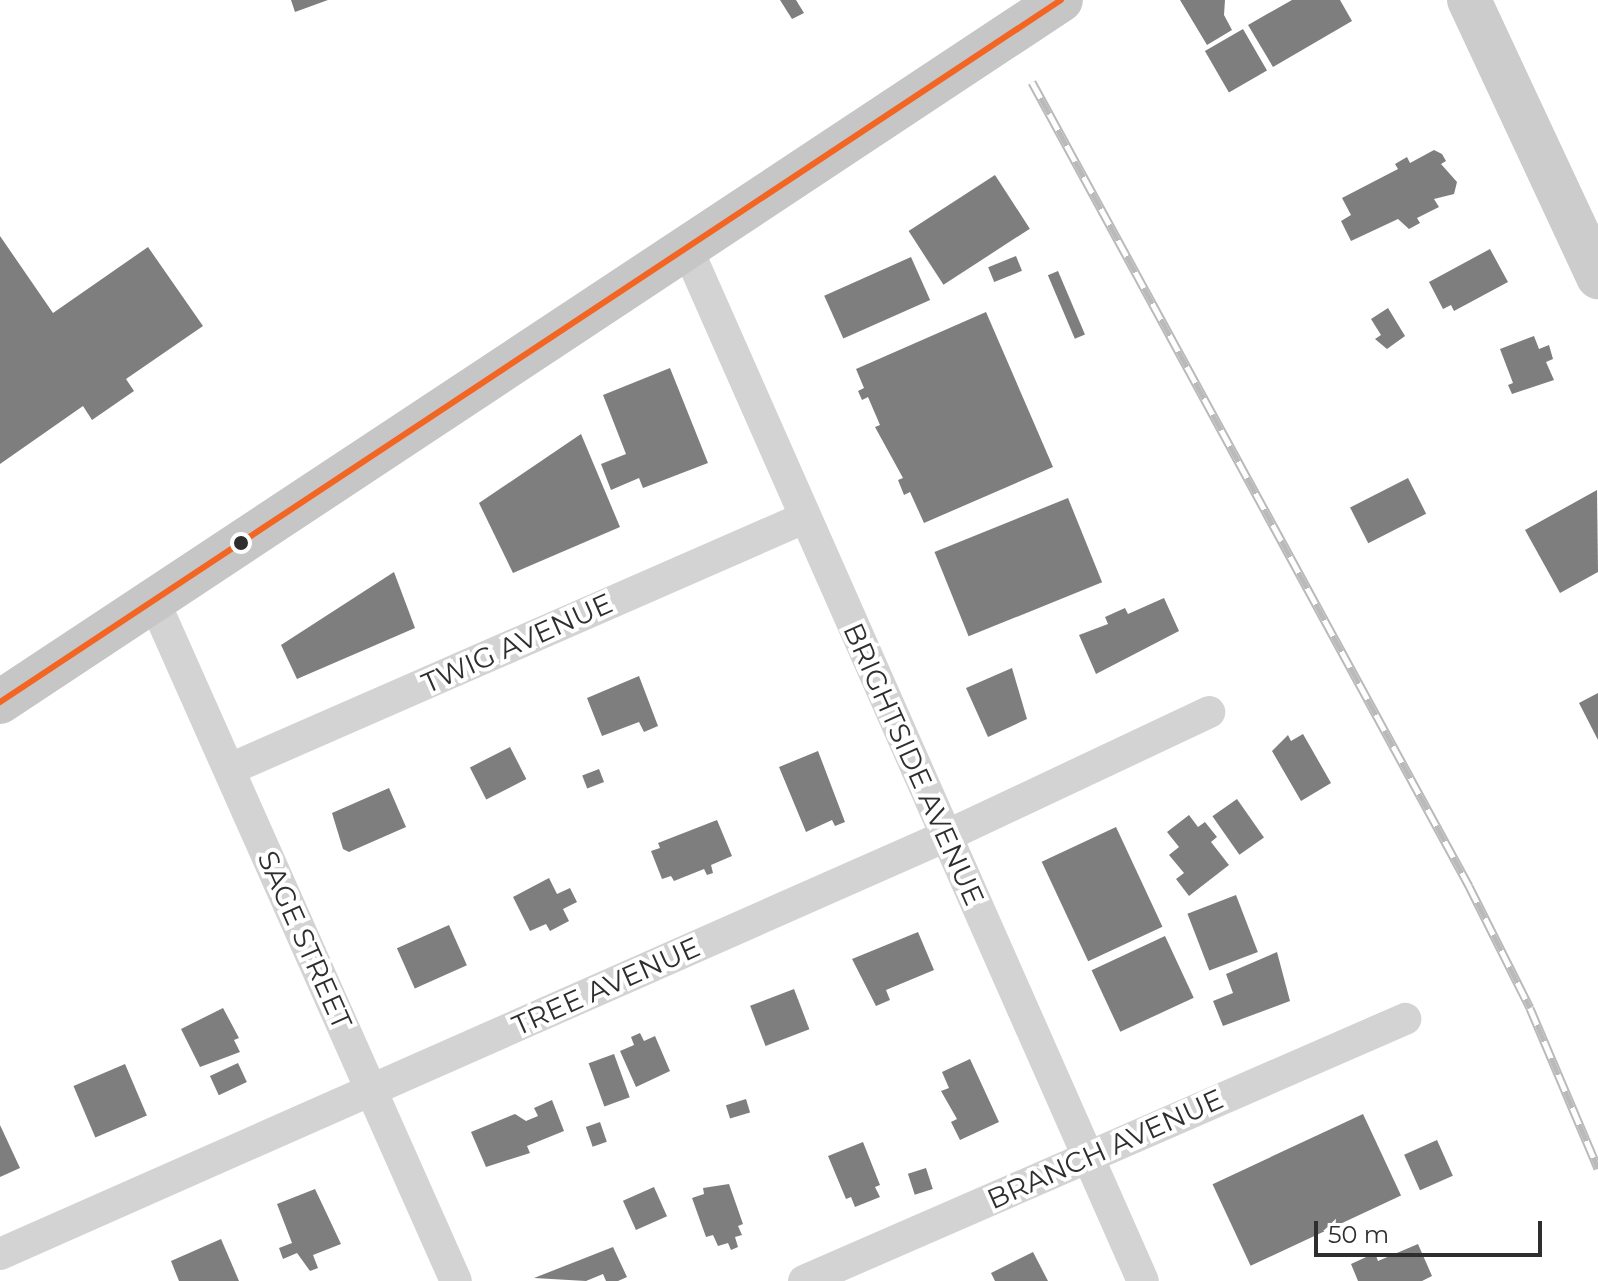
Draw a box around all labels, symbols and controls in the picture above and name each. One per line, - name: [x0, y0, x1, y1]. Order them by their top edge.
- unlabelled marker: [233, 535, 249, 551]
- street label: TWIG AVENUE: [417, 586, 617, 700]
- street label: BRIGHTSIDE AVENUE: [837, 618, 991, 910]
- street label: SAGE STREET: [251, 846, 359, 1034]
- street label: TREE AVENUE: [507, 930, 705, 1042]
- street label: BRANCH AVENUE: [982, 1082, 1228, 1216]
- scale bar: [1318, 1205, 1546, 1255]
- text: 50 m: [1328, 1220, 1389, 1249]

